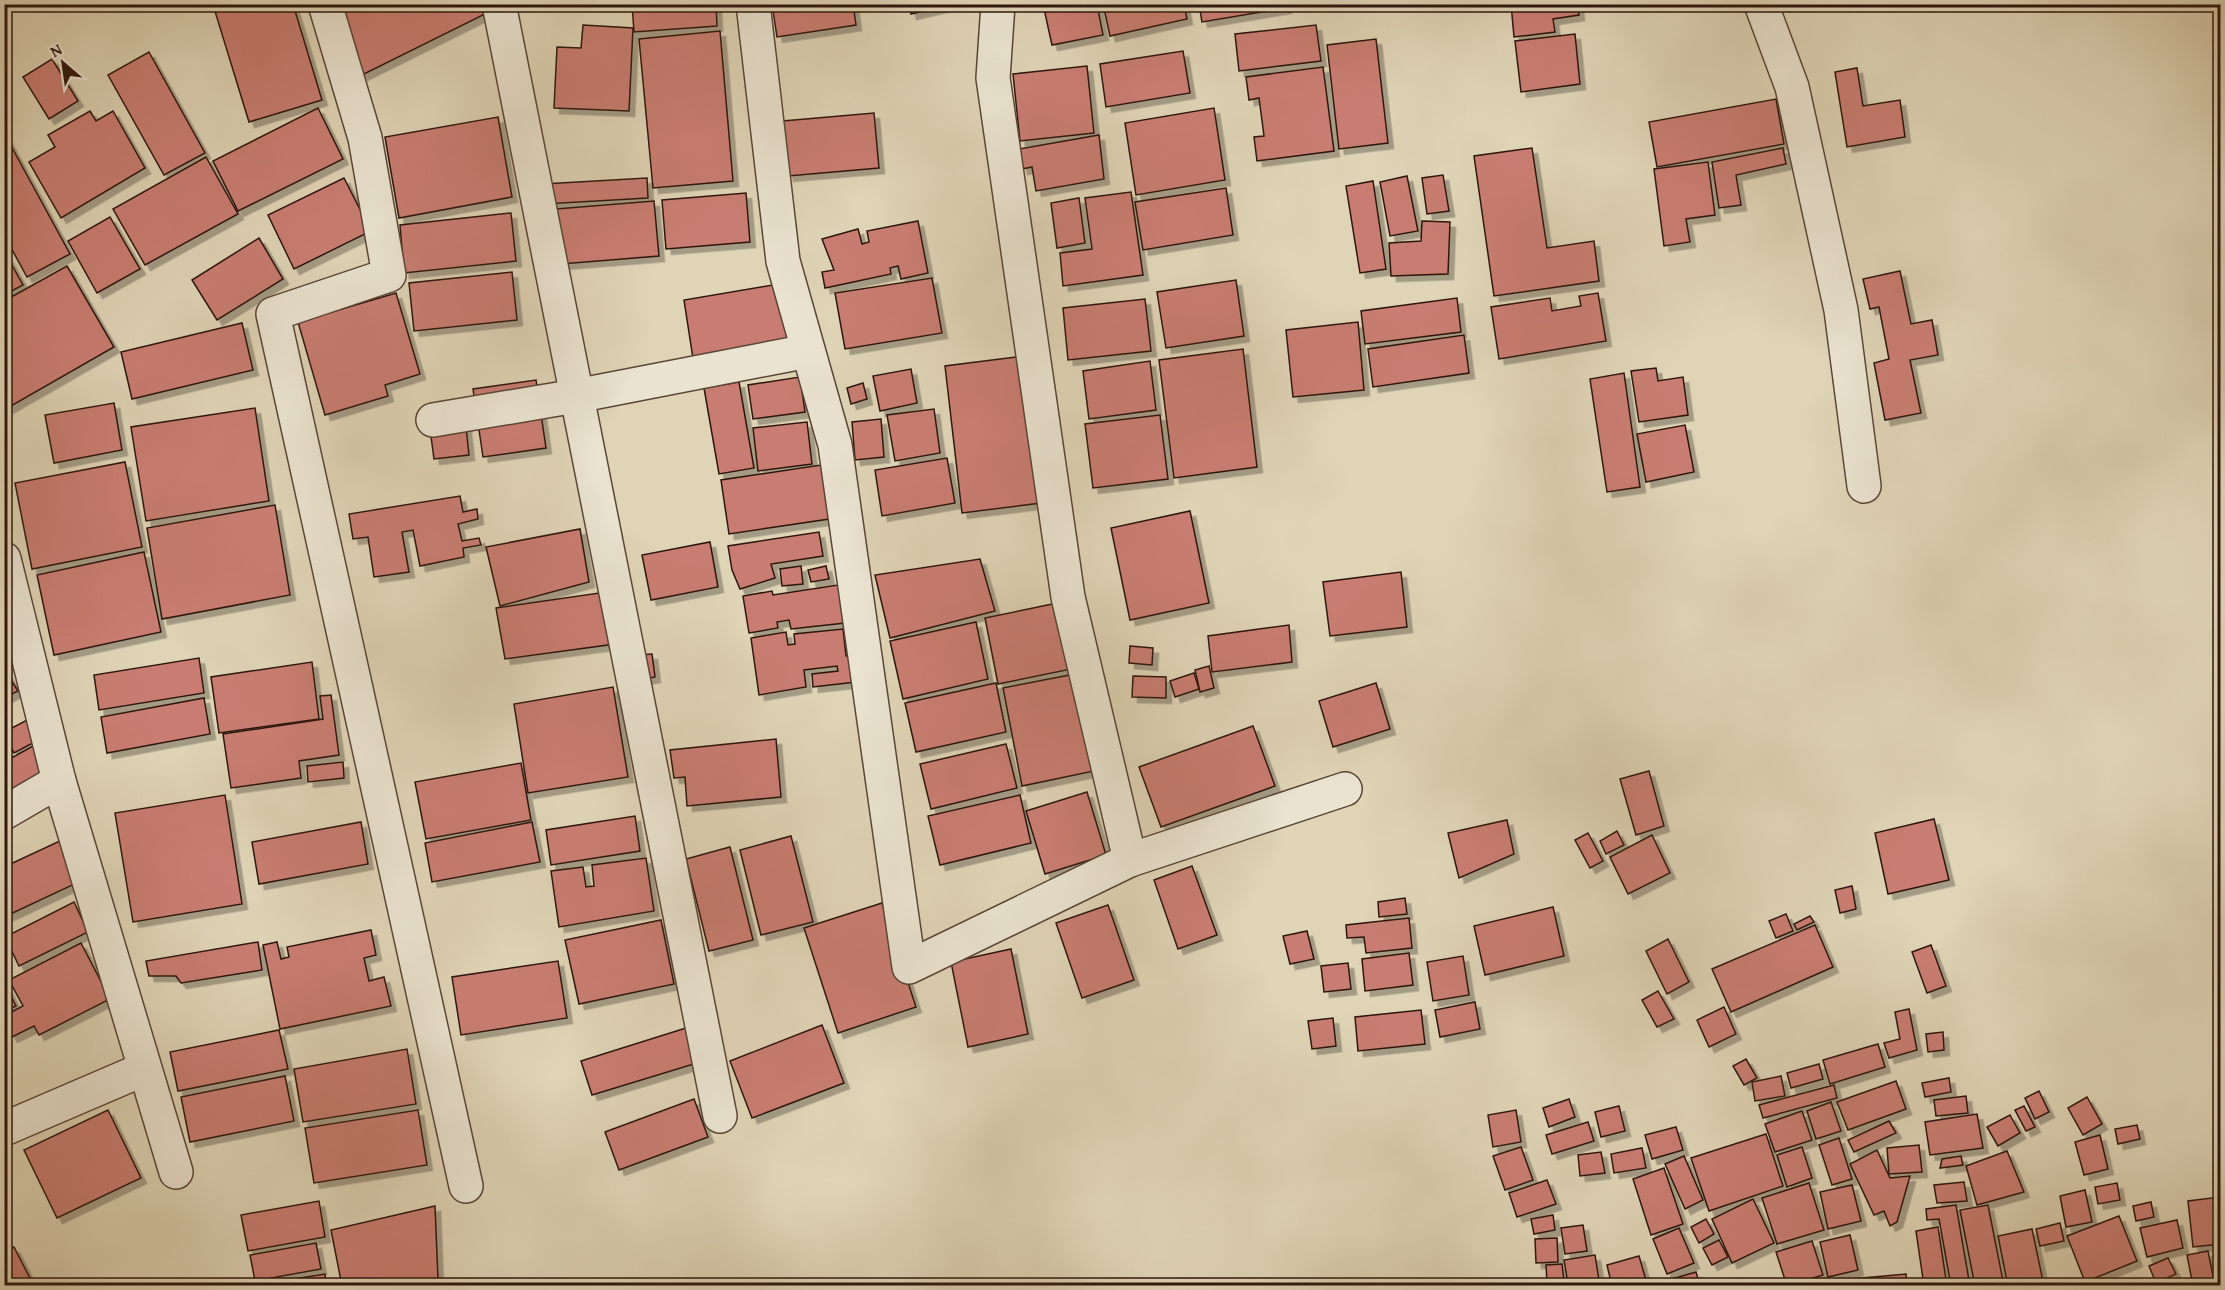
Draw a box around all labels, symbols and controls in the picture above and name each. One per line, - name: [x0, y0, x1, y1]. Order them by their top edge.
- north arrow: [33, 33, 93, 93]
- text: N: [45, 37, 66, 63]

